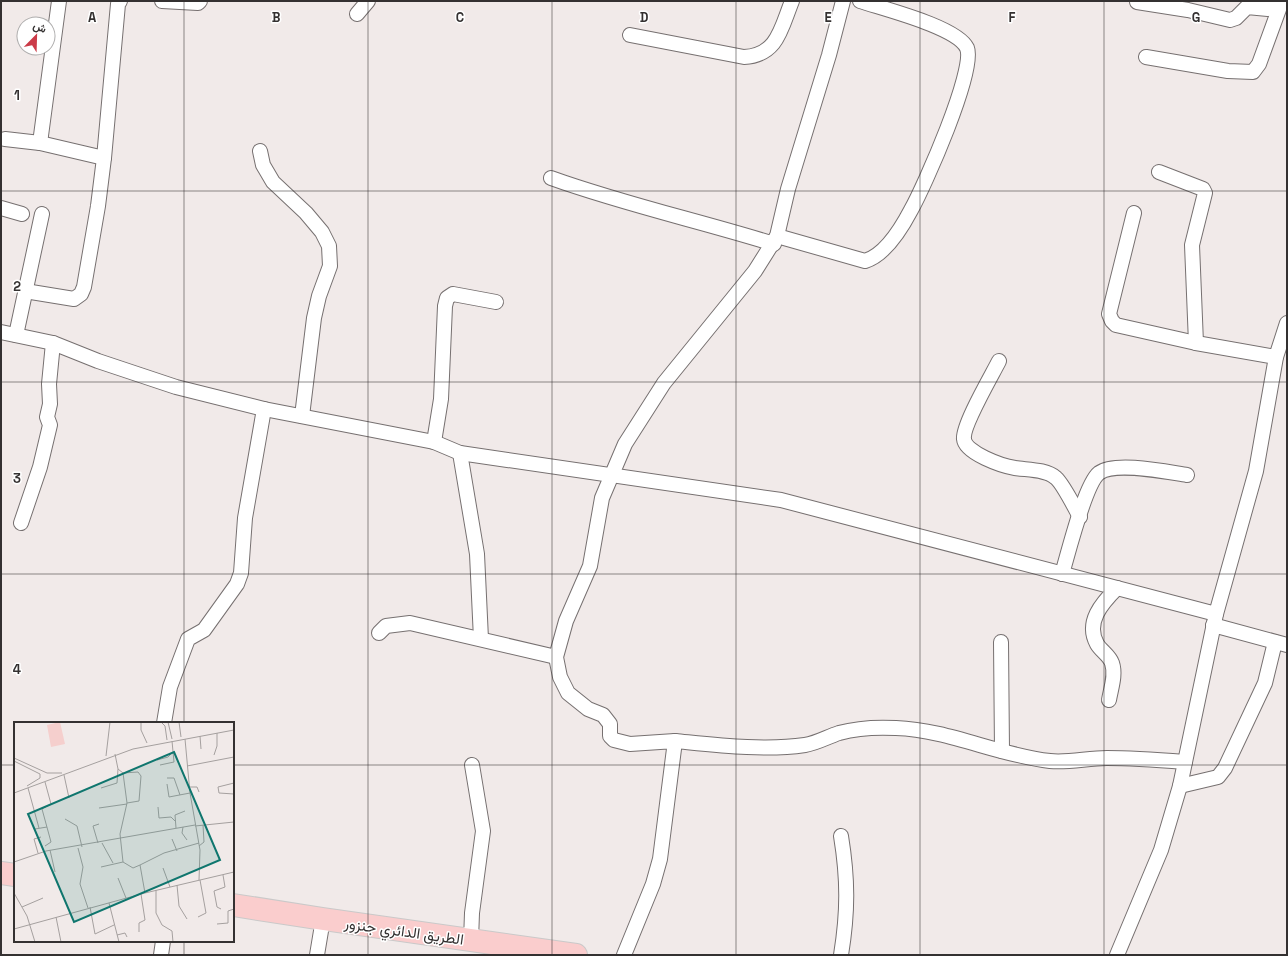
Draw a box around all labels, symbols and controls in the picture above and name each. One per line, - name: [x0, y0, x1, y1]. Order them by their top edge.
- text: A: [88, 9, 97, 26]
- text: B: [272, 9, 281, 26]
- text: C: [456, 9, 464, 26]
- text: D: [640, 9, 649, 26]
- text: E: [824, 9, 832, 26]
- text: F: [1009, 9, 1016, 26]
- text: G: [1192, 9, 1200, 26]
- north arrow: [16, 16, 56, 56]
- text: ش: [31, 18, 49, 36]
- text: 1: [14, 87, 20, 104]
- text: 2: [13, 278, 21, 295]
- text: 3: [13, 470, 21, 487]
- text: 4: [13, 661, 21, 678]
- inset map: [14, 722, 234, 942]
- street label: الطريق الدائري جنزور: [342, 913, 465, 953]

